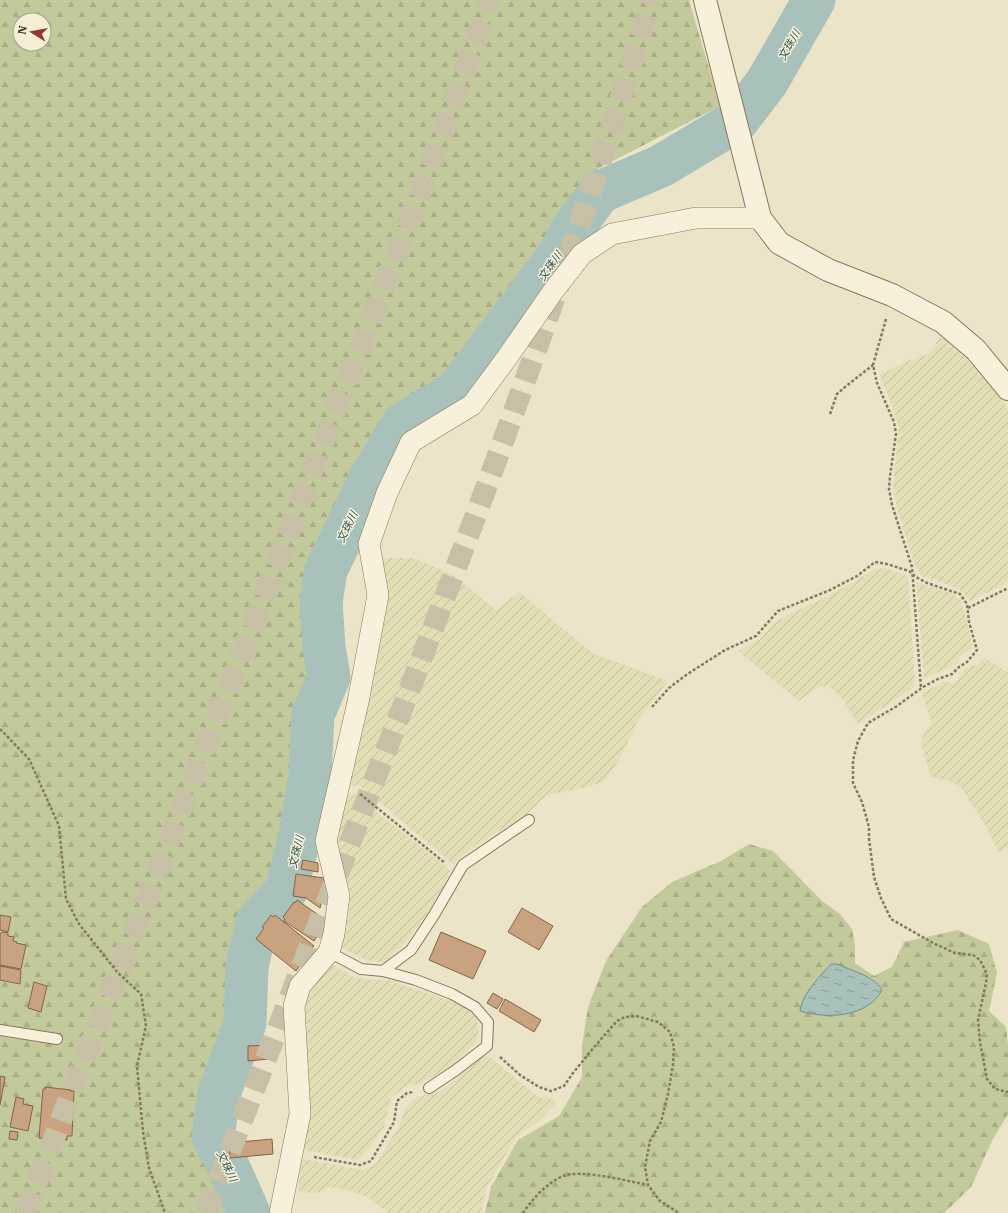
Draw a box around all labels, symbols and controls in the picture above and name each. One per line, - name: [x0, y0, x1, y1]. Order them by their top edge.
- north arrow: [12, 12, 52, 52]
- text: N: [14, 24, 30, 36]
- water label: 文珠川: [775, 26, 804, 63]
- water label: 文珠川: [535, 248, 566, 284]
- water label: 文珠川: [333, 508, 361, 545]
- water label: 文珠川: [285, 833, 307, 870]
- water label: 文珠川: [213, 1148, 241, 1185]

